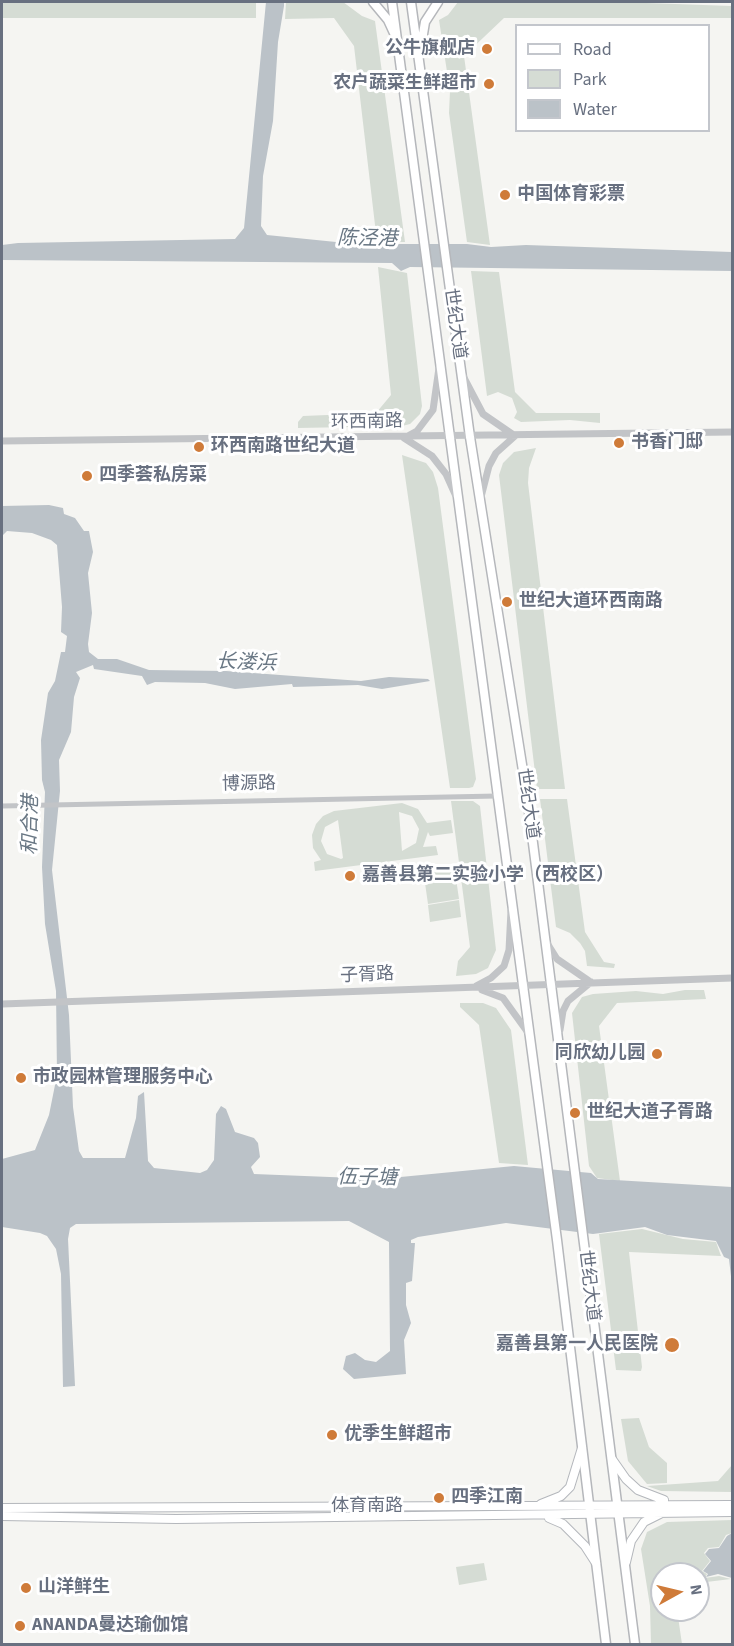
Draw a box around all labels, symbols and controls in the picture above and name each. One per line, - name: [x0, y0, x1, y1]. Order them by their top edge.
- legend: [515, 24, 710, 132]
- text: Road: [573, 37, 612, 62]
- place label: 公牛旗舰店: [385, 38, 475, 60]
- marker: 公牛旗舰店: [480, 42, 494, 56]
- text: Park: [573, 67, 607, 92]
- place label: 农户蔬菜生鲜超市: [333, 73, 477, 95]
- marker: 农户蔬菜生鲜超市: [482, 77, 496, 91]
- text: Water: [573, 97, 617, 122]
- place label: 中国体育彩票: [517, 184, 625, 206]
- marker: 中国体育彩票: [498, 188, 512, 202]
- water label: 陈泾港: [337, 227, 397, 253]
- street label: 世纪大道: [438, 287, 470, 361]
- street label: 环西南路: [331, 412, 403, 434]
- place label: 书香门邸: [631, 432, 703, 454]
- place label: 环西南路世纪大道: [211, 436, 355, 458]
- marker: 书香门邸: [612, 436, 626, 450]
- marker: 环西南路世纪大道: [192, 440, 206, 454]
- place label: 四季荟私房菜: [99, 465, 207, 487]
- marker: 四季荟私房菜: [80, 469, 94, 483]
- place label: 世纪大道环西南路: [519, 591, 663, 613]
- marker: 世纪大道环西南路: [500, 595, 514, 609]
- water label: 长溇浜: [216, 651, 276, 677]
- street label: 世纪大道: [511, 767, 543, 841]
- street label: 博源路: [222, 774, 276, 796]
- water label: 和合港: [19, 795, 45, 855]
- place label: 嘉善县第二实验小学（西校区）: [362, 865, 614, 887]
- marker: 嘉善县第二实验小学（西校区）: [343, 869, 357, 883]
- street label: 子胥路: [340, 964, 394, 988]
- place label: 同欣幼儿园: [555, 1043, 645, 1065]
- marker: 同欣幼儿园: [650, 1047, 664, 1061]
- place label: 市政园林管理服务中心: [33, 1067, 213, 1089]
- marker: 市政园林管理服务中心: [14, 1071, 28, 1085]
- place label: 世纪大道子胥路: [587, 1102, 713, 1124]
- marker: 世纪大道子胥路: [568, 1106, 582, 1120]
- water label: 伍子塘: [337, 1166, 397, 1192]
- street label: 世纪大道: [573, 1249, 603, 1323]
- place label: 嘉善县第一人民医院: [496, 1334, 658, 1356]
- marker: 嘉善县第一人民医院: [663, 1336, 681, 1354]
- place label: 优季生鲜超市: [344, 1424, 452, 1446]
- marker: 优季生鲜超市: [325, 1428, 339, 1442]
- place label: 四季江南: [451, 1487, 523, 1509]
- marker: 四季江南: [432, 1491, 446, 1505]
- street label: 体育南路: [331, 1496, 403, 1518]
- north arrow: [650, 1562, 710, 1622]
- place label: 山洋鲜生: [38, 1577, 110, 1599]
- marker: 山洋鲜生: [19, 1581, 33, 1595]
- text: N: [684, 1583, 707, 1597]
- place label: ANANDA曼达瑜伽馆: [32, 1615, 188, 1637]
- marker: ANANDA曼达瑜伽馆: [13, 1619, 27, 1633]

